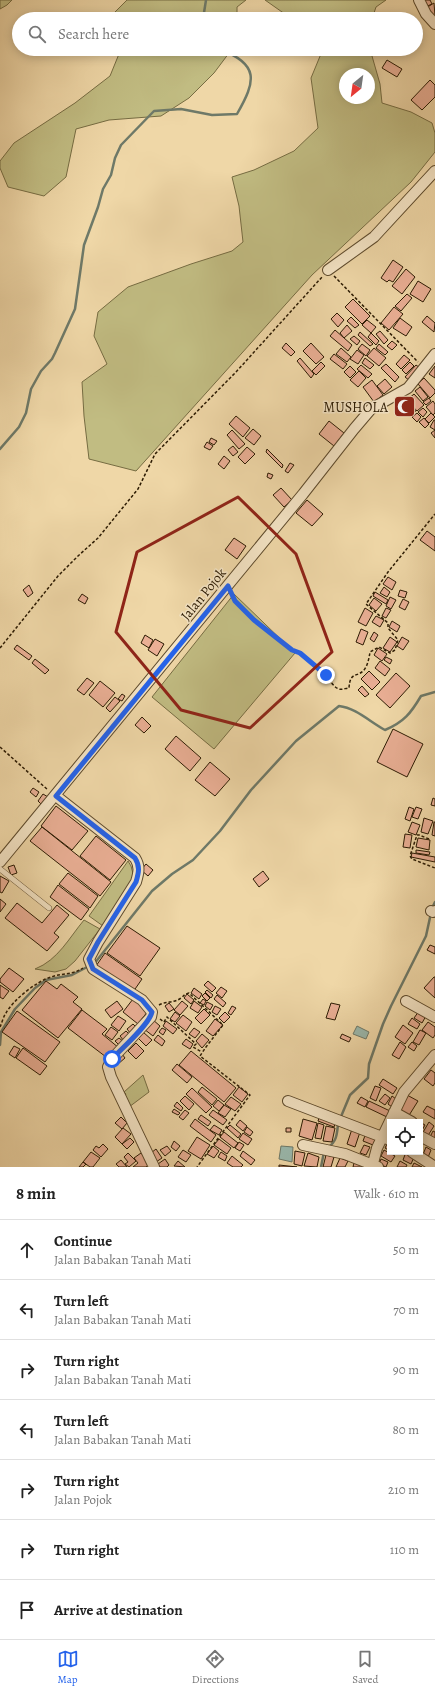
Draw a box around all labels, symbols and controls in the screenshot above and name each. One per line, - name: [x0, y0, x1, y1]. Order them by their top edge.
- search box: [12, 12, 423, 56]
- icon: search: [26, 23, 48, 45]
- text: Search here: [58, 24, 129, 44]
- north arrow: [339, 68, 375, 104]
- mosque icon: MUSHOLA: [391, 394, 417, 420]
- place label: MUSHOLA: [323, 398, 389, 417]
- street label: Jalan Pojok: [176, 564, 230, 625]
- route end: [317, 666, 335, 684]
- route start: [103, 1050, 121, 1068]
- map controls: [387, 1119, 423, 1155]
- button: locate: [387, 1119, 423, 1155]
- text: 8 min: [16, 1182, 56, 1205]
- text: Walk · 610 m: [354, 1185, 419, 1202]
- text: Continue: [54, 1231, 112, 1251]
- icon: ahead: [16, 1239, 38, 1261]
- text: 50 m: [393, 1241, 419, 1258]
- text: Jalan Babakan Tanah Mati: [54, 1251, 191, 1268]
- text: Turn left: [54, 1291, 109, 1311]
- icon: left: [16, 1299, 38, 1321]
- text: 70 m: [393, 1301, 419, 1318]
- text: Jalan Babakan Tanah Mati: [54, 1311, 191, 1328]
- text: Turn right: [54, 1351, 119, 1371]
- icon: right: [16, 1359, 38, 1381]
- text: 90 m: [393, 1361, 419, 1378]
- text: Jalan Babakan Tanah Mati: [54, 1371, 191, 1388]
- text: Turn left: [54, 1411, 109, 1431]
- icon: left: [16, 1419, 38, 1441]
- text: 80 m: [392, 1421, 419, 1438]
- text: Jalan Babakan Tanah Mati: [54, 1431, 191, 1448]
- text: Turn right: [54, 1471, 119, 1491]
- icon: right: [16, 1479, 38, 1501]
- text: 210 m: [388, 1481, 419, 1498]
- text: Jalan Pojok: [54, 1491, 112, 1508]
- icon: right: [16, 1539, 38, 1561]
- text: Turn right: [54, 1540, 119, 1560]
- text: 110 m: [390, 1541, 419, 1558]
- icon: arrive: [16, 1599, 38, 1621]
- text: Arrive at destination: [54, 1600, 183, 1620]
- tab: Map: [57, 1648, 79, 1687]
- tab: Directions: [192, 1648, 239, 1687]
- tab: Saved: [352, 1648, 378, 1687]

